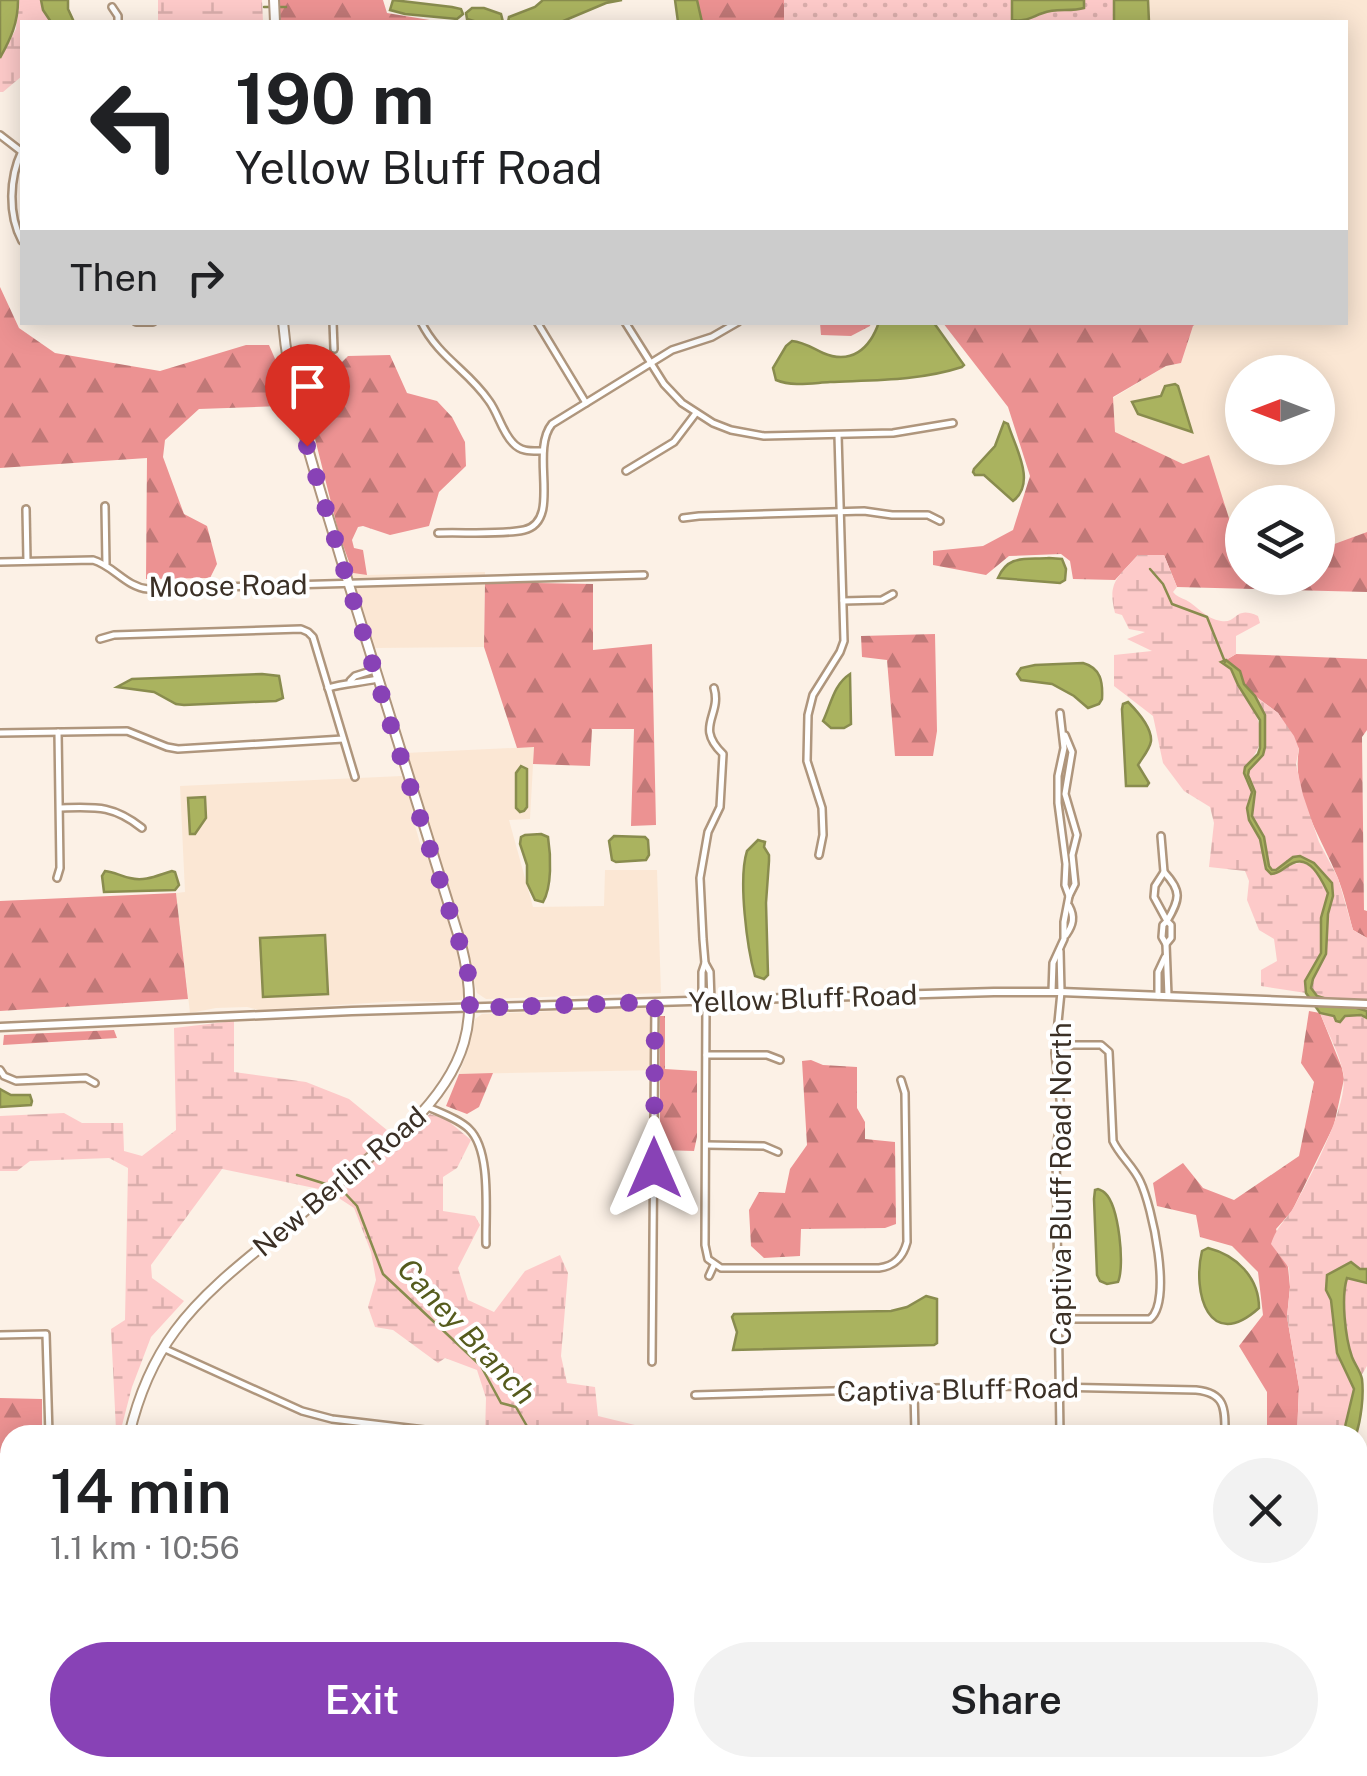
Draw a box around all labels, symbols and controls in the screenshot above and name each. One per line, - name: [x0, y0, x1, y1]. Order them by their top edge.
- text: 190 m: [235, 57, 434, 140]
- icon: left: [70, 60, 200, 190]
- text: Yellow Bluff Road: [235, 141, 603, 194]
- icon: right: [178, 250, 233, 305]
- text: Then: [70, 255, 158, 300]
- pin: [265, 344, 350, 447]
- north arrow: [1225, 355, 1335, 465]
- map controls: [1225, 355, 1335, 595]
- icon: arrive: [280, 359, 335, 414]
- button: layers: [1225, 485, 1335, 595]
- street label: Moose Road: [148, 567, 308, 603]
- street label: Yellow Bluff Road: [688, 978, 918, 1018]
- street label: Captiva Bluff Road North: [1044, 1022, 1077, 1346]
- street label: New Berlin Road: [246, 1099, 432, 1263]
- position arrow: [602, 1116, 706, 1220]
- water label: Caney Branch: [390, 1251, 544, 1411]
- street label: Captiva Bluff Road: [837, 1370, 1079, 1408]
- text: 14 min: [50, 1456, 232, 1527]
- button: close: [1213, 1458, 1318, 1563]
- text: 1.1 km · 10:56: [50, 1529, 240, 1566]
- button: Exit: [50, 1642, 674, 1757]
- button: Share: [694, 1642, 1318, 1757]

